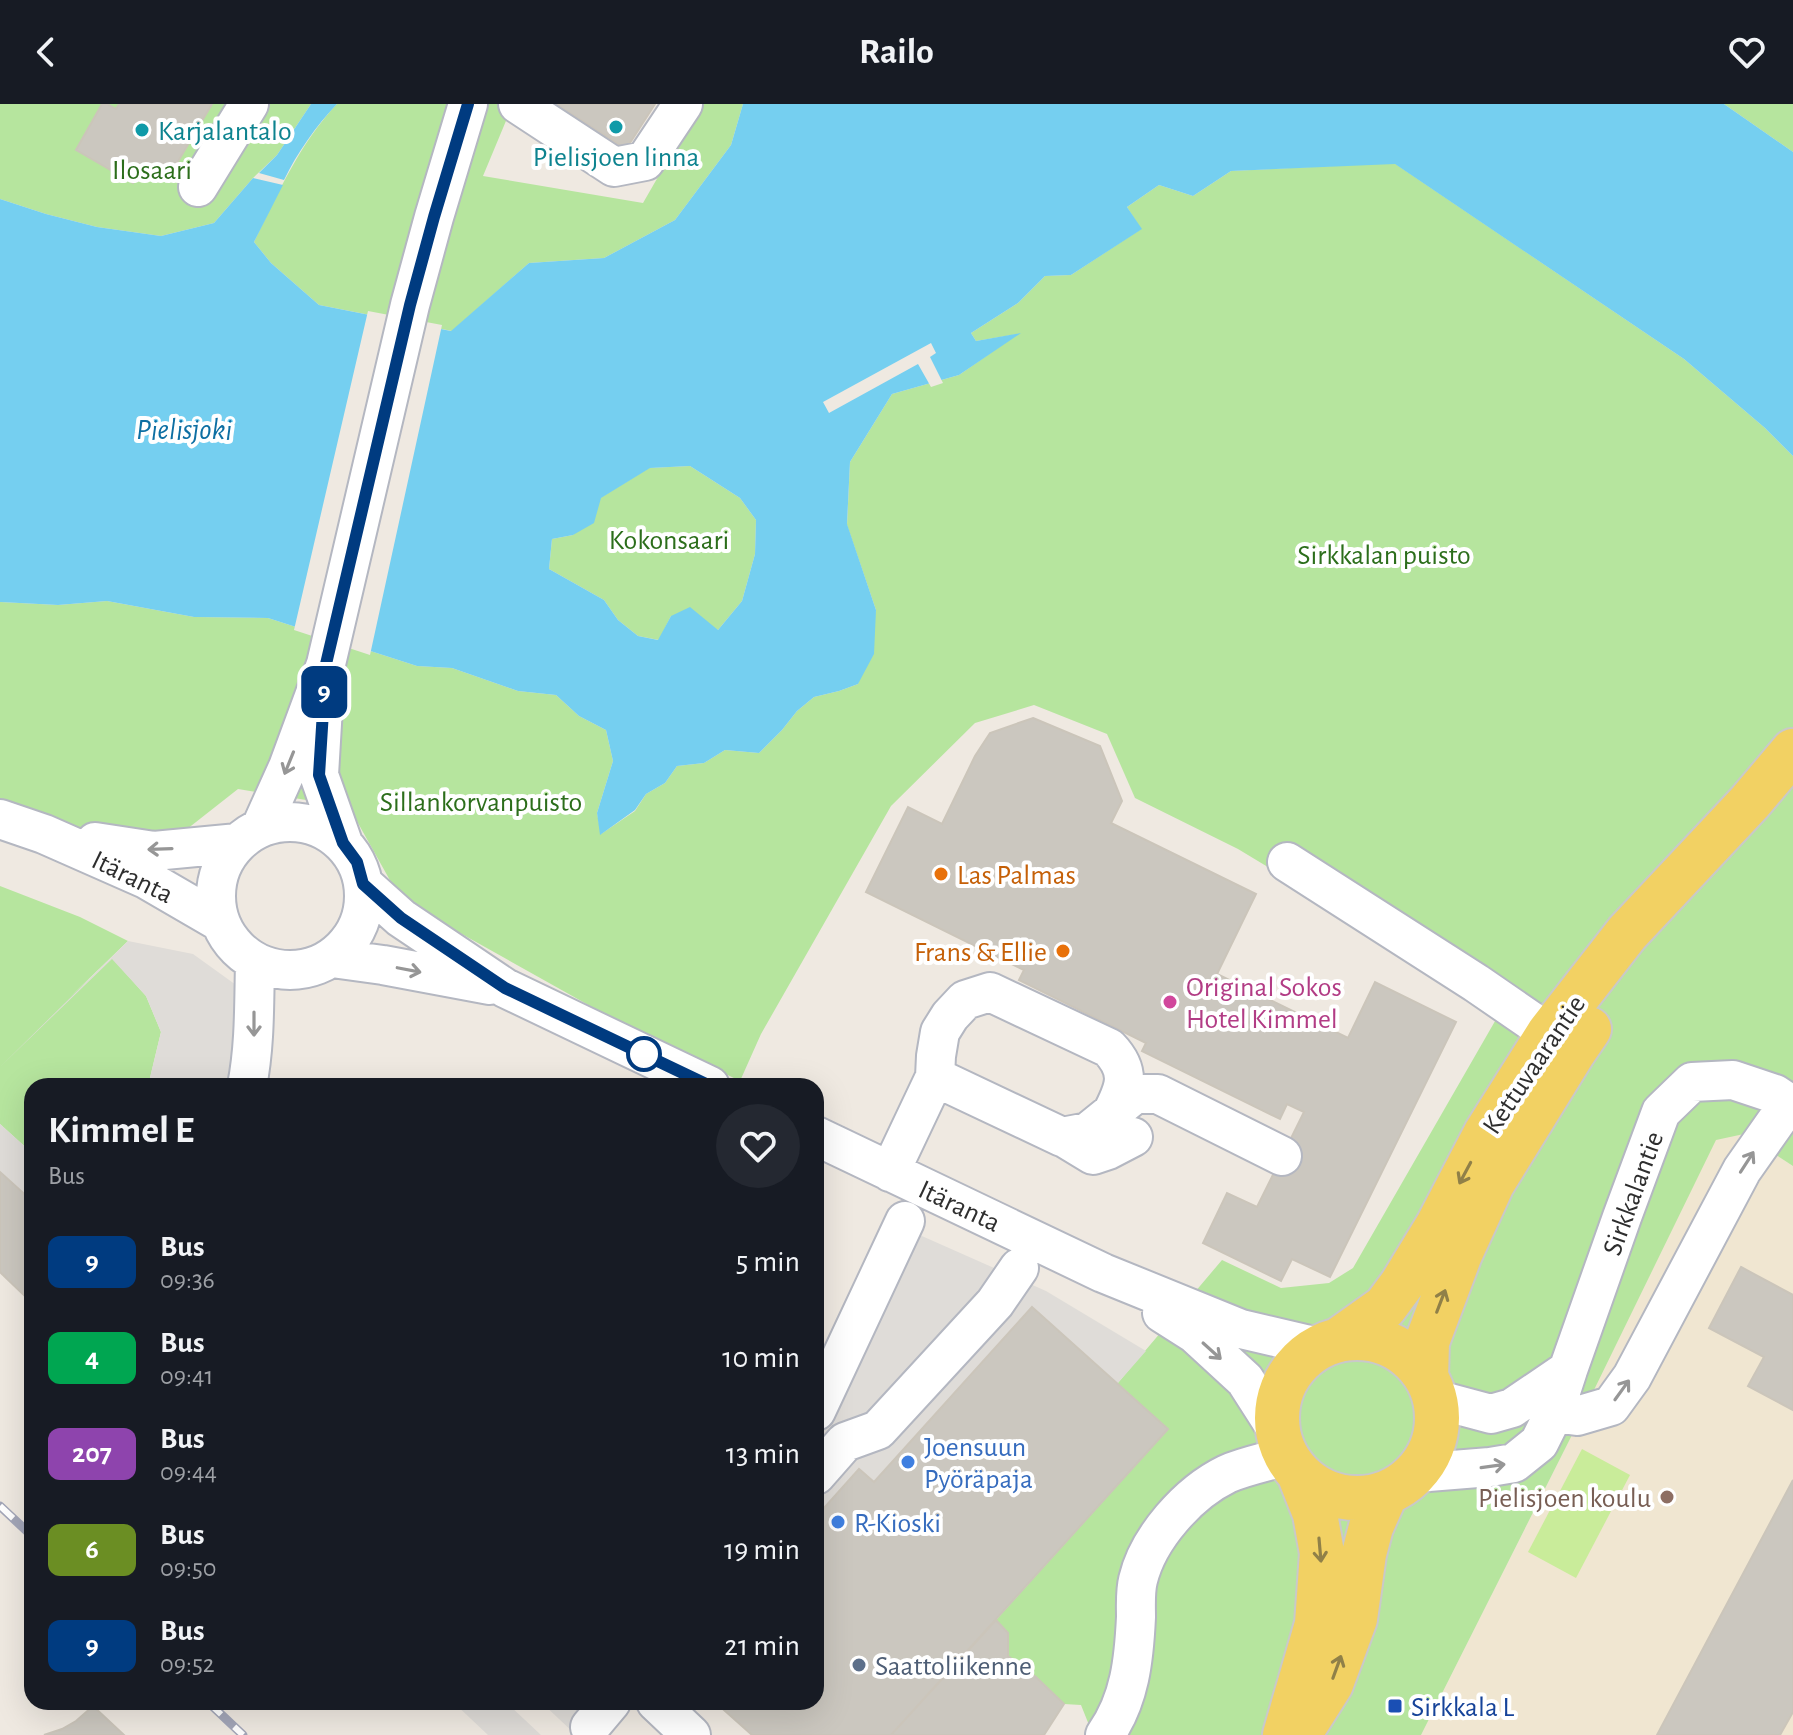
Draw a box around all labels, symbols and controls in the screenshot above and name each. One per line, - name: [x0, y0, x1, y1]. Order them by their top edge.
- icon: back: [24, 30, 68, 74]
- icon: heart: [1725, 30, 1769, 74]
- text: Railo: [859, 34, 934, 70]
- place label: Karjalantalo: [158, 118, 292, 146]
- marker: Pielisjoen linna: [607, 118, 625, 136]
- marker: Karjalantalo: [133, 121, 151, 139]
- place label: Pielisjoen linna: [533, 144, 699, 172]
- park label: Ilosaari: [112, 157, 192, 185]
- water label: Pielisjoki: [136, 415, 232, 445]
- park label: Kokonsaari: [609, 527, 729, 555]
- park label: Sirkkalan puisto: [1297, 542, 1471, 570]
- line badge: 9: [298, 666, 350, 718]
- text: 9: [317, 678, 331, 706]
- one-way arrow: [281, 750, 295, 775]
- park label: Sillankorvanpuisto: [380, 789, 582, 817]
- one-way arrow: [147, 842, 174, 857]
- street label: Itäranta: [87, 846, 177, 909]
- place label: Las Palmas: [957, 862, 1076, 890]
- marker: Las Palmas: [932, 865, 950, 883]
- place label: Frans & Ellie: [914, 939, 1047, 967]
- marker: Frans & Ellie: [1054, 942, 1072, 960]
- one-way arrow: [396, 963, 421, 978]
- place label: Original Sokos Hotel Kimmel: [1186, 974, 1342, 1034]
- street label: Kettuvaarantie: [1478, 991, 1591, 1140]
- marker: Original Sokos Hotel Kimmel: [1161, 993, 1179, 1011]
- one-way arrow: [246, 1010, 262, 1037]
- unlabelled marker: [627, 1037, 661, 1071]
- button: heart: [716, 1104, 800, 1188]
- text: Kimmel E: [48, 1112, 194, 1150]
- street label: Sirkkalantie: [1599, 1128, 1669, 1259]
- one-way arrow: [1740, 1151, 1756, 1174]
- one-way arrow: [1457, 1160, 1473, 1184]
- text: Bus: [48, 1163, 85, 1189]
- street label: Itäranta: [914, 1176, 1004, 1238]
- text: Bus: [160, 1232, 205, 1262]
- text: 5 min: [736, 1247, 800, 1277]
- text: 9: [85, 1248, 99, 1276]
- text: 09:36: [160, 1267, 215, 1293]
- one-way arrow: [1435, 1290, 1449, 1314]
- text: Bus: [160, 1328, 205, 1358]
- one-way arrow: [1202, 1341, 1222, 1359]
- text: 10 min: [722, 1343, 800, 1373]
- text: 4: [85, 1344, 99, 1372]
- text: 09:41: [160, 1363, 213, 1389]
- one-way arrow: [1614, 1379, 1630, 1401]
- text: Bus: [160, 1424, 205, 1454]
- place label: Joensuun Pyöräpaja: [924, 1434, 1033, 1494]
- text: 13 min: [726, 1439, 800, 1469]
- text: 207: [72, 1440, 112, 1468]
- marker: Joensuun Pyöräpaja: [899, 1453, 917, 1471]
- one-way arrow: [1480, 1458, 1505, 1473]
- text: 09:44: [160, 1459, 217, 1485]
- place label: Pielisjoen koulu: [1478, 1485, 1651, 1513]
- marker: Pielisjoen koulu: [1658, 1488, 1676, 1506]
- place label: R-Kioski: [854, 1510, 941, 1538]
- marker: R-Kioski: [829, 1513, 847, 1531]
- text: Bus: [160, 1520, 205, 1550]
- text: 19 min: [724, 1535, 800, 1565]
- text: 6: [85, 1536, 99, 1564]
- one-way arrow: [1313, 1536, 1328, 1563]
- text: 09:50: [160, 1555, 217, 1581]
- text: Bus: [160, 1616, 205, 1646]
- text: 21 min: [724, 1631, 800, 1661]
- text: 9: [85, 1632, 99, 1660]
- text: 09:52: [160, 1651, 215, 1677]
- place label: Saattoliikenne: [875, 1653, 1032, 1681]
- one-way arrow: [1331, 1655, 1345, 1680]
- marker: Saattoliikenne: [850, 1656, 868, 1674]
- place label: Sirkkala L: [1411, 1694, 1514, 1722]
- marker: Sirkkala L: [1386, 1697, 1404, 1715]

